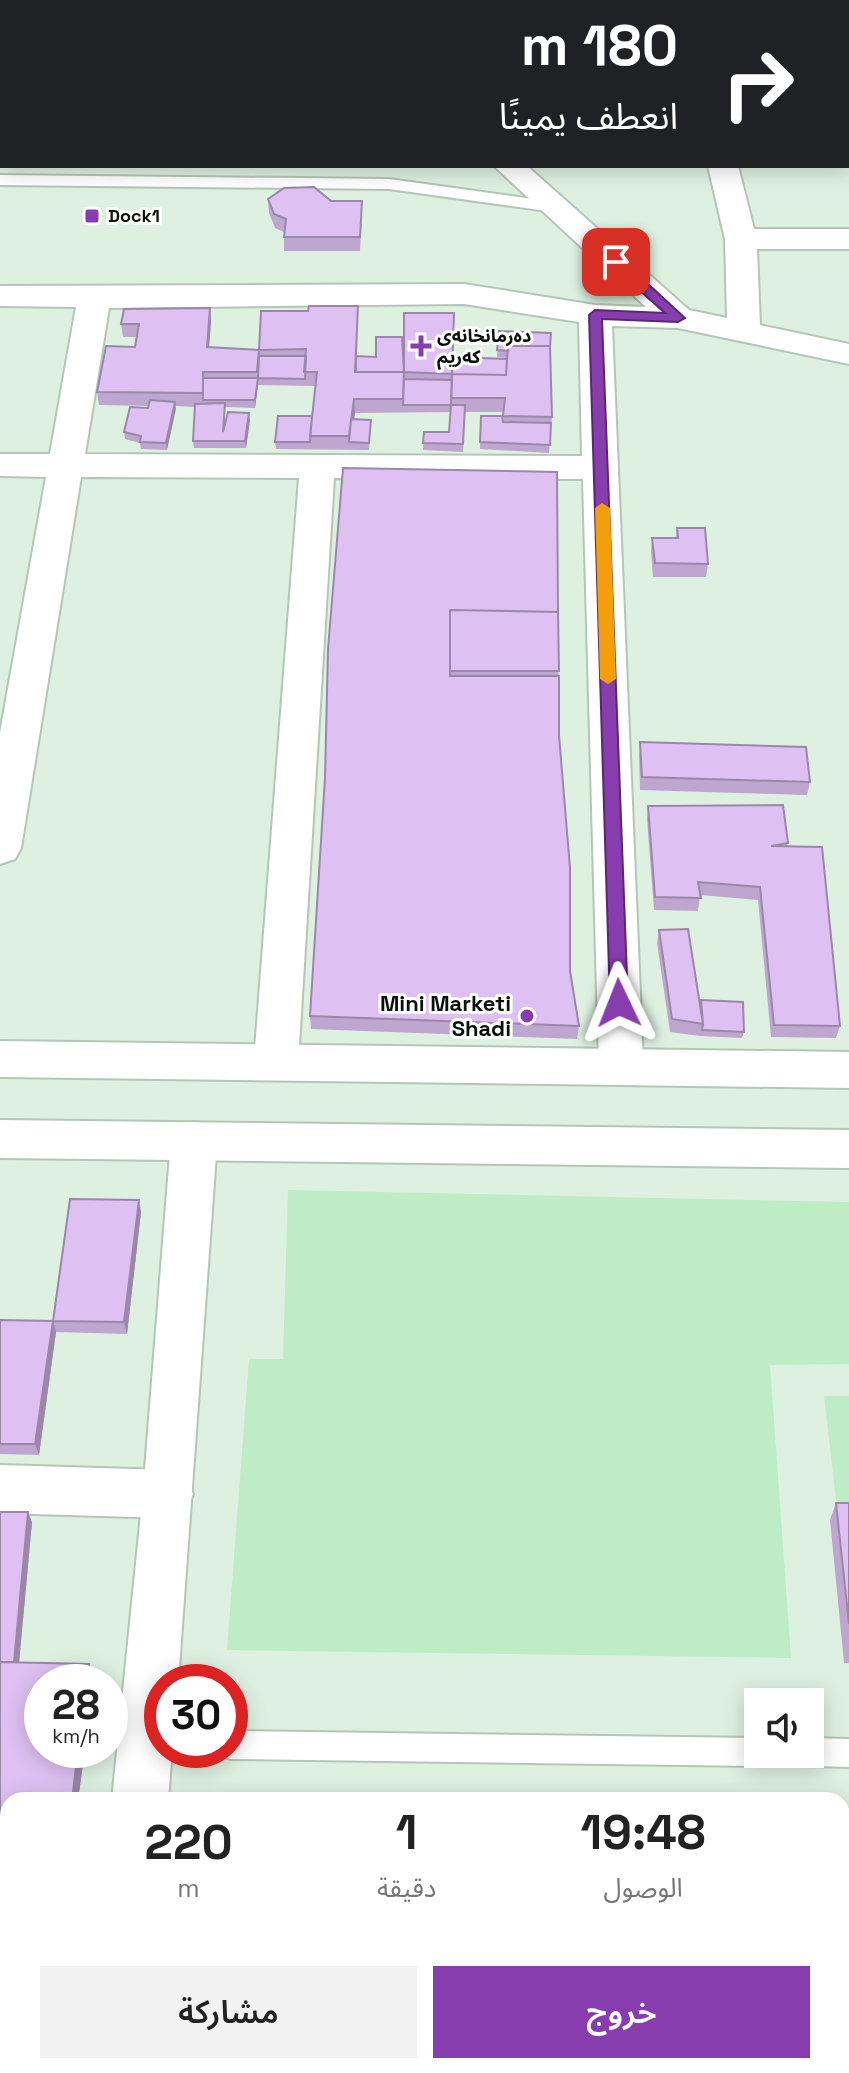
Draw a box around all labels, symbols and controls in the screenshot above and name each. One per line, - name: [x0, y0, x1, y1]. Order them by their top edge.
- text: 180 m: [521, 10, 678, 81]
- icon: right: [706, 32, 810, 136]
- text: انعطف يمينًا: [499, 94, 678, 140]
- place label: Dock1: [108, 204, 160, 227]
- marker: Dock1: [83, 207, 101, 225]
- pin: [582, 228, 650, 296]
- icon: arrive: [594, 240, 638, 284]
- place label: دەرمانخانەی کەریم: [437, 324, 531, 370]
- marker: دەرمانخانەی کەریم: [412, 337, 430, 355]
- position arrow: [577, 961, 661, 1045]
- place label: Mini Marketi Shadi: [380, 989, 511, 1042]
- marker: Mini Marketi Shadi: [518, 1007, 536, 1025]
- speed limit sign: 30: [144, 1664, 248, 1768]
- text: 28: [52, 1680, 100, 1731]
- map controls: [744, 1688, 824, 1768]
- button: sound: [744, 1688, 824, 1768]
- text: km/h: [52, 1723, 100, 1749]
- text: 1: [396, 1802, 417, 1863]
- text: 19:48: [581, 1802, 706, 1863]
- text: 220: [144, 1812, 233, 1873]
- text: m: [177, 1871, 200, 1905]
- text: دقيقة: [377, 1871, 436, 1905]
- text: الوصول: [604, 1871, 683, 1905]
- button: مشاركة: [40, 1966, 417, 2058]
- button: خروج: [433, 1966, 810, 2058]

